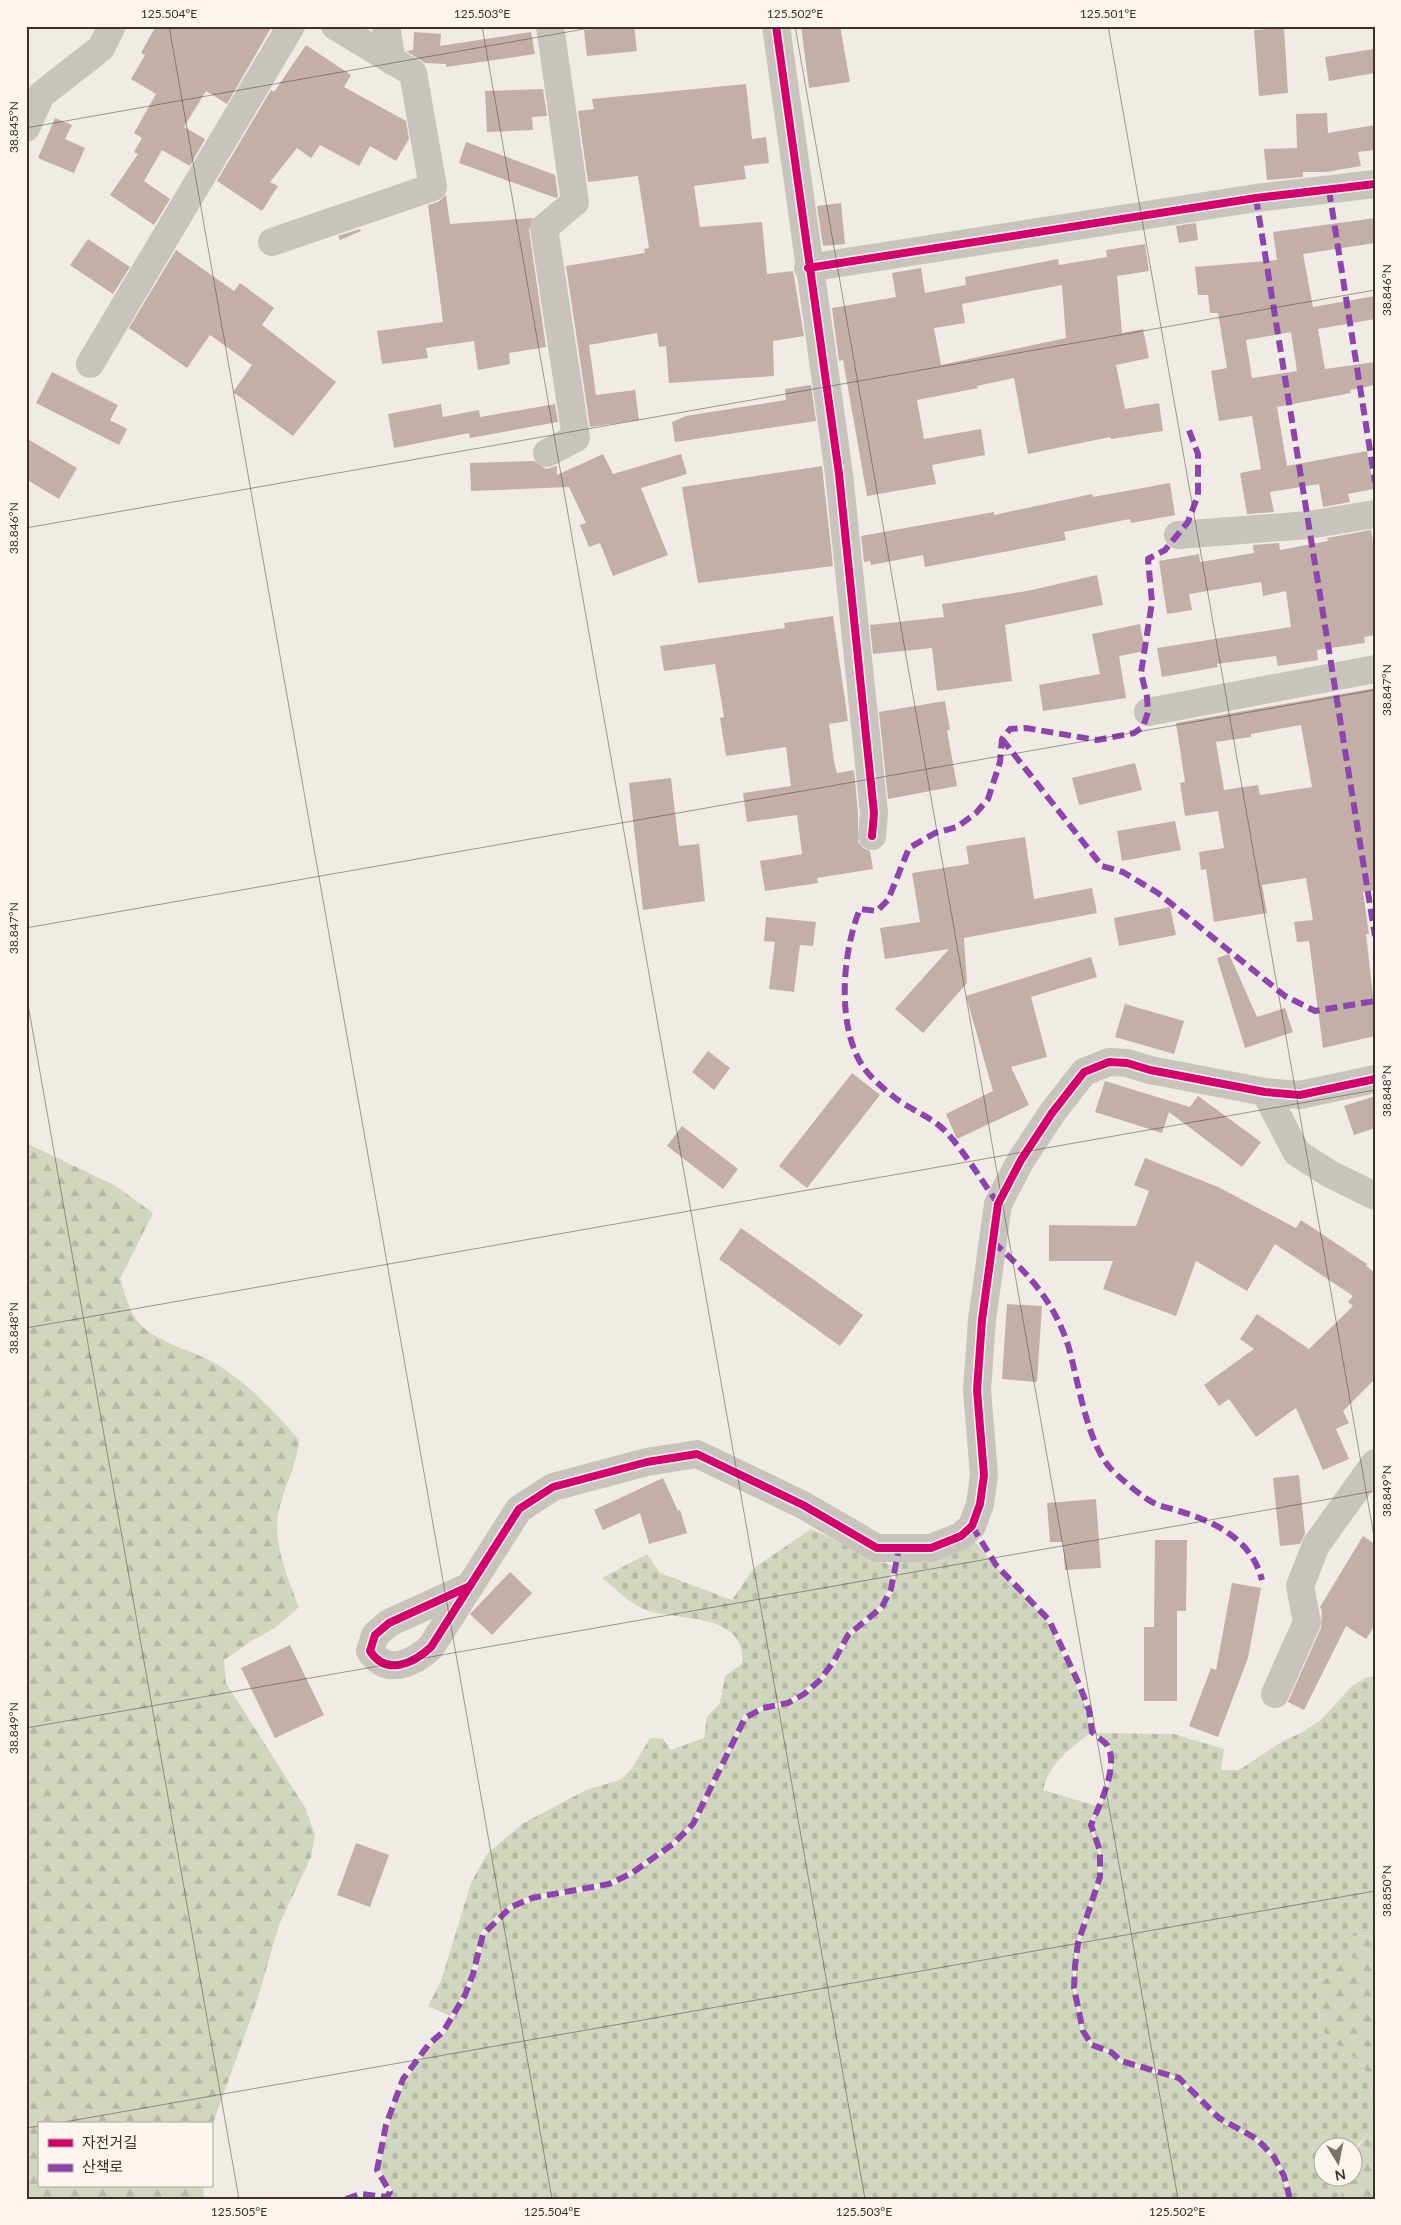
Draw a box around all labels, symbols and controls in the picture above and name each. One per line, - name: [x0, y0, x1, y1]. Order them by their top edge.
- text: 125.504°E: [141, 6, 197, 21]
- text: 125.503°E: [454, 6, 510, 21]
- text: 125.502°E: [767, 6, 823, 21]
- text: 125.501°E: [1080, 6, 1136, 21]
- text: 38.845°N: [6, 101, 21, 153]
- text: 38.846°N: [1379, 264, 1394, 316]
- text: 38.846°N: [6, 502, 21, 554]
- text: 38.847°N: [1379, 664, 1394, 716]
- text: 38.847°N: [6, 902, 21, 954]
- text: 38.848°N: [1379, 1065, 1394, 1117]
- text: 38.848°N: [6, 1302, 21, 1354]
- text: 38.849°N: [1379, 1465, 1394, 1517]
- text: 38.849°N: [6, 1702, 21, 1754]
- text: 38.850°N: [1379, 1865, 1394, 1917]
- legend: [38, 2122, 212, 2188]
- text: 자전거길: [82, 2133, 137, 2151]
- north arrow: [1314, 2138, 1364, 2188]
- text: 산책로: [82, 2157, 123, 2175]
- text: N: [1334, 2166, 1347, 2185]
- text: 125.505°E: [211, 2204, 267, 2219]
- text: 125.504°E: [524, 2204, 580, 2219]
- text: 125.503°E: [836, 2204, 892, 2219]
- text: 125.502°E: [1149, 2204, 1205, 2219]

